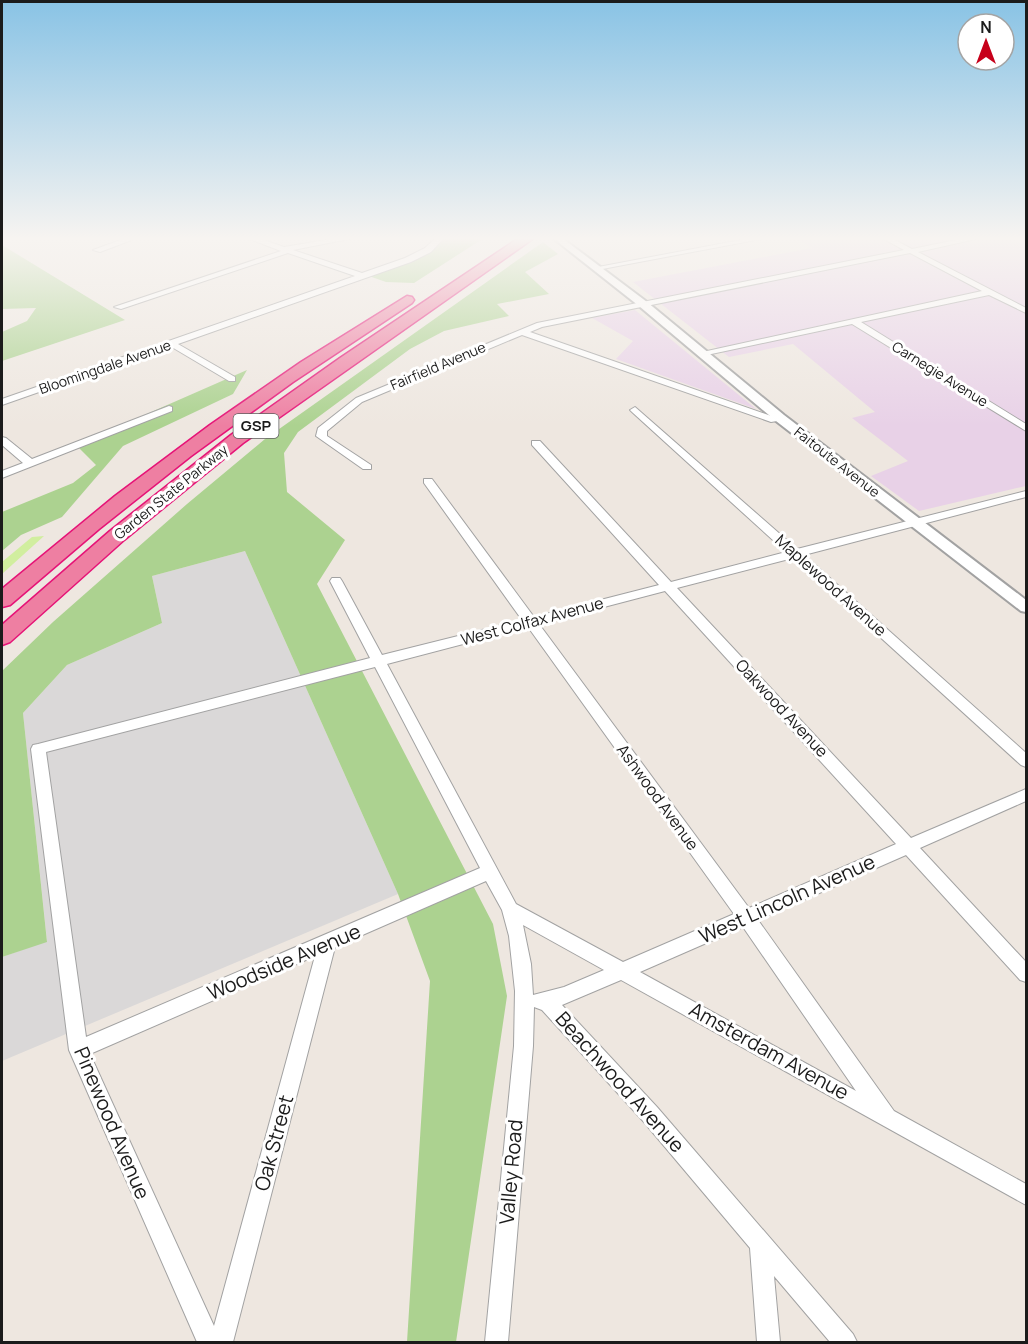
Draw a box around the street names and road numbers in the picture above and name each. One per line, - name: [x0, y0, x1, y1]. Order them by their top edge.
- street label: Bloomingdale Avenue: [36, 335, 173, 398]
- street label: Carnegie Avenue: [889, 336, 992, 411]
- street label: Fairfield Avenue: [387, 337, 488, 394]
- road number: GSP: [234, 414, 278, 438]
- street label: Faitoute Avenue: [790, 422, 884, 501]
- street label: Garden State Parkway: [110, 439, 232, 543]
- street label: Maplewood Avenue: [771, 529, 891, 641]
- street label: West Colfax Avenue: [458, 591, 606, 651]
- street label: Oakwood Avenue: [731, 654, 833, 762]
- street label: Ashwood Avenue: [612, 739, 704, 855]
- street label: West Lincoln Avenue: [695, 848, 879, 950]
- street label: Woodside Avenue: [203, 917, 365, 1006]
- street label: Amsterdam Avenue: [684, 995, 854, 1106]
- street label: Beachwood Avenue: [550, 1005, 691, 1158]
- street label: Pinewood Avenue: [68, 1043, 157, 1203]
- street label: Oak Street: [248, 1092, 299, 1194]
- street label: Valley Road: [492, 1118, 529, 1225]

